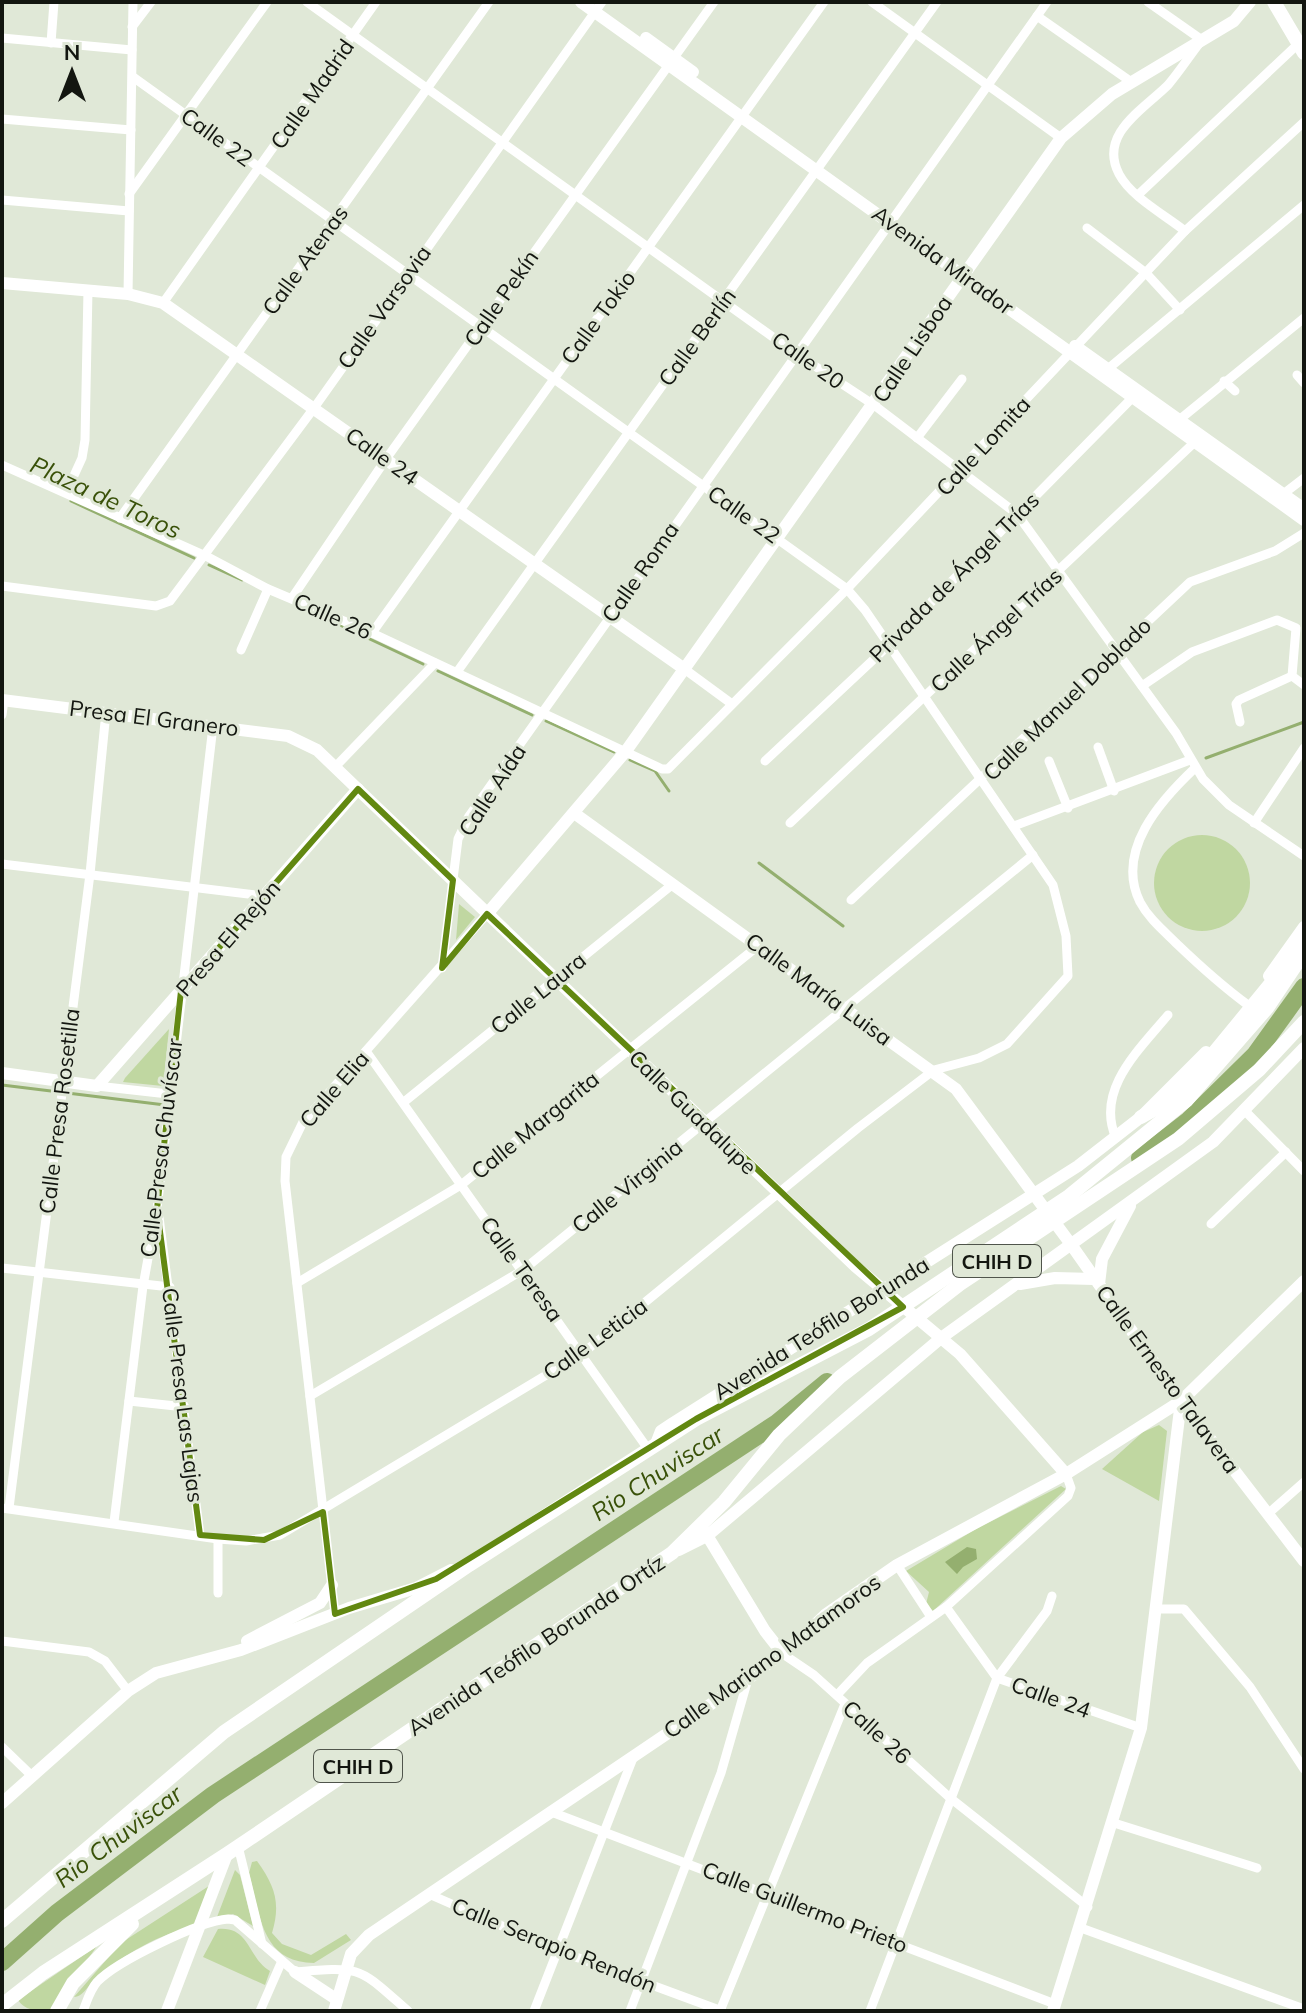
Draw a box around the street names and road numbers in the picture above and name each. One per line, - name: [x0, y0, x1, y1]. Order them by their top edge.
- street label: Calle Madrid: [264, 34, 360, 154]
- street label: Calle 22: [175, 101, 259, 173]
- street label: Avenida Mirador: [867, 199, 1019, 321]
- street label: Calle Atenas: [256, 200, 354, 320]
- street label: Calle Varsovia: [331, 240, 437, 374]
- street label: Calle Pekín: [458, 244, 544, 352]
- street label: Calle Tokio: [555, 265, 641, 369]
- street label: Calle Berlín: [652, 283, 742, 391]
- street label: Calle Lisboa: [866, 290, 958, 408]
- street label: Calle 20: [766, 325, 850, 395]
- street label: Calle Lomita: [930, 390, 1036, 502]
- street label: Calle 24: [340, 421, 424, 491]
- street label: Calle 22: [702, 479, 786, 549]
- street label: Privada de Ángel Trías: [863, 486, 1045, 668]
- street label: Calle Roma: [595, 516, 685, 628]
- street label: Calle Ángel Trías: [924, 562, 1068, 698]
- street label: Calle 26: [290, 586, 376, 646]
- street label: Calle Manuel Doblado: [977, 611, 1157, 787]
- street label: Presa El Granero: [68, 694, 240, 742]
- street label: Calle Aída: [452, 739, 532, 841]
- street label: Presa El Rejón: [170, 874, 286, 1002]
- street label: Calle María Luisa: [740, 926, 898, 1052]
- street label: Calle Laura: [484, 946, 592, 1040]
- street label: Calle Presa Rosetilla: [32, 1007, 86, 1215]
- street label: Calle Presa Chuvíscar: [134, 1037, 188, 1259]
- street label: Calle Guadalupe: [623, 1044, 763, 1180]
- street label: Calle Elia: [293, 1045, 375, 1133]
- street label: Calle Margarita: [465, 1065, 605, 1185]
- street label: Calle Virginia: [566, 1133, 688, 1239]
- street label: Calle Teresa: [474, 1211, 570, 1327]
- road number: CHIH D: [953, 1245, 1041, 1277]
- street label: Avenida Teófilo Borunda: [708, 1250, 934, 1406]
- street label: Calle Ernesto Talavera: [1090, 1279, 1246, 1479]
- street label: Calle Presa Las Lajas: [156, 1286, 210, 1504]
- street label: Calle Leticia: [537, 1292, 653, 1386]
- street label: Avenida Teófilo Borunda Ortíz: [402, 1548, 670, 1742]
- street label: Calle Mariano Matamoros: [658, 1568, 886, 1744]
- street label: Calle 24: [1007, 1670, 1095, 1724]
- street label: Calle 26: [837, 1694, 917, 1770]
- road number: CHIH D: [314, 1750, 402, 1782]
- street label: Calle Guillermo Prieto: [698, 1855, 912, 1959]
- street label: Calle Serapio Rendón: [448, 1891, 660, 1999]

